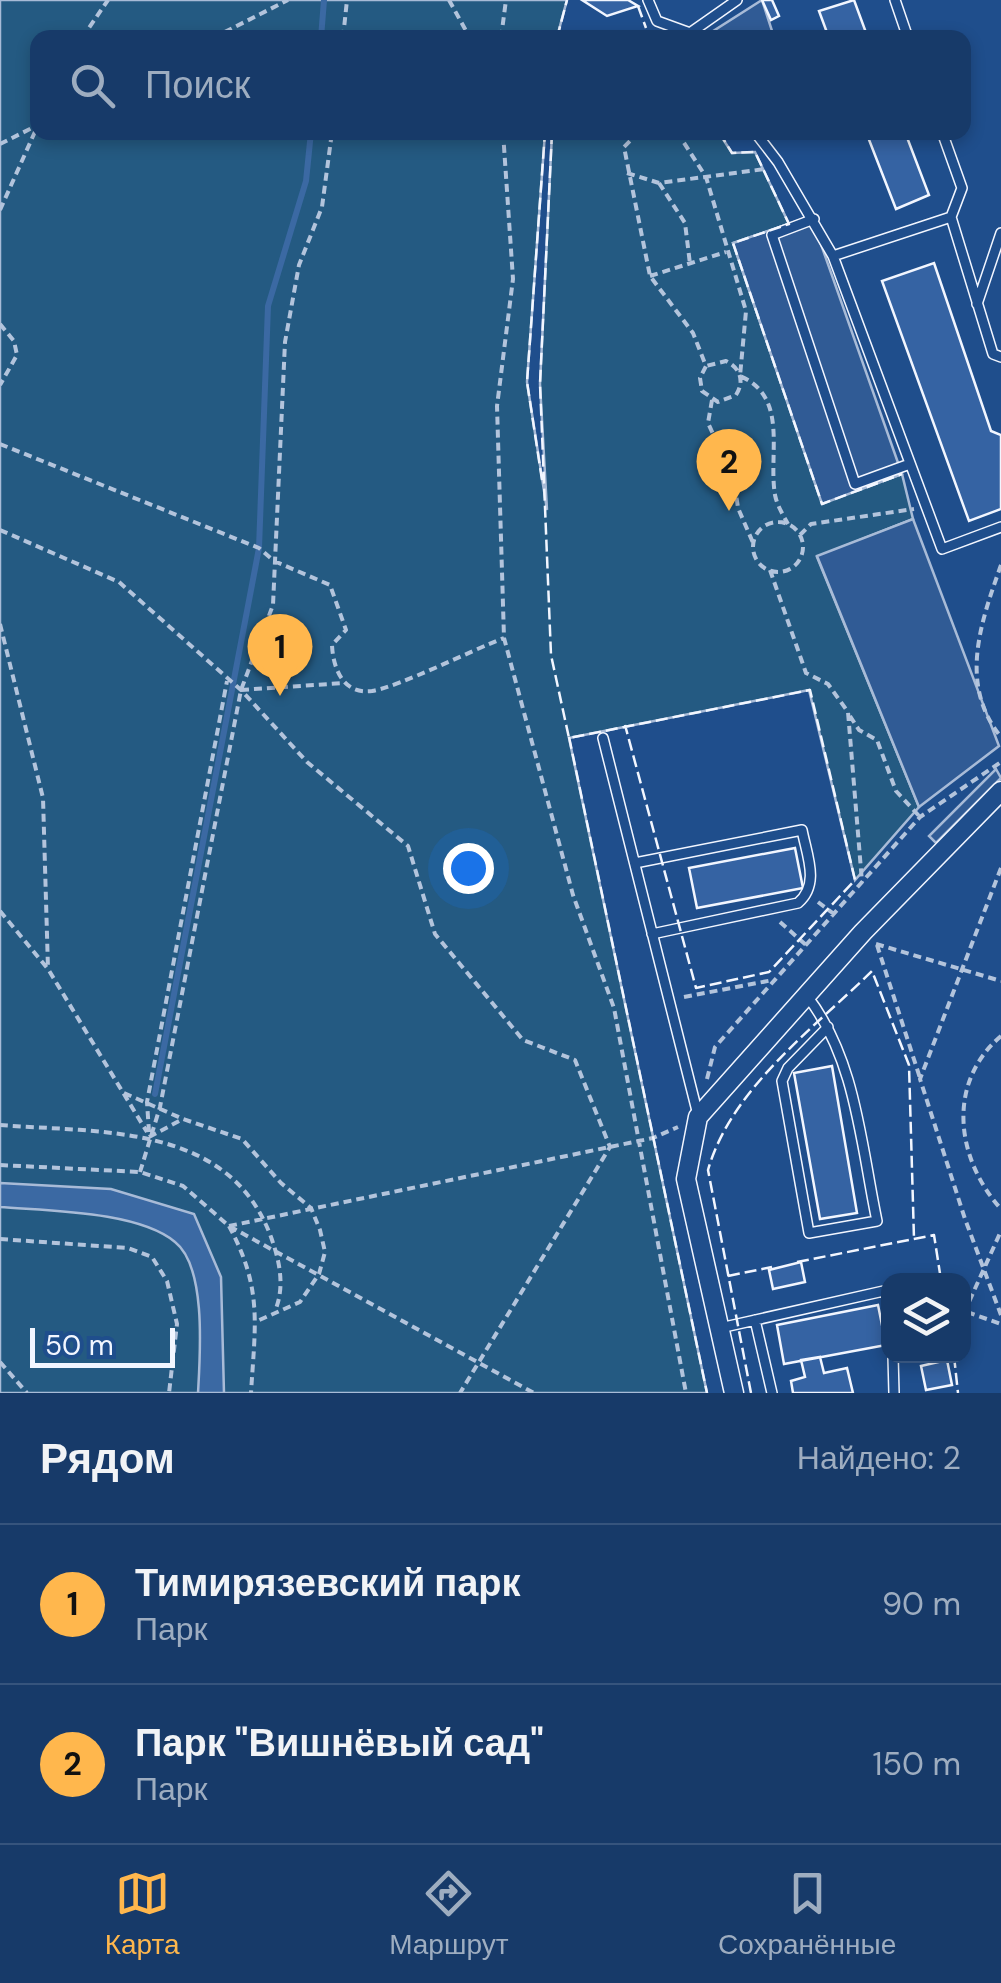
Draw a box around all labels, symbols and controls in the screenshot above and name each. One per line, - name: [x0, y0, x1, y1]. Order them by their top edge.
- search box: [30, 30, 971, 140]
- icon: search: [65, 58, 120, 113]
- text: Поиск: [145, 60, 250, 110]
- pin: 2: [696, 428, 762, 511]
- pin: 1: [248, 614, 312, 696]
- your location: [443, 843, 494, 894]
- map controls: [881, 1273, 971, 1363]
- button: layers: [881, 1273, 971, 1363]
- scale bar: [30, 1323, 175, 1368]
- text: 50 m: [45, 1327, 114, 1364]
- text: Рядом: [40, 1431, 175, 1486]
- text: Найдено: 2: [797, 1437, 961, 1479]
- text: Тимирязевский парк: [135, 1558, 521, 1608]
- text: 1: [67, 1583, 78, 1625]
- text: 90 m: [882, 1583, 961, 1625]
- text: Парк: [135, 1608, 208, 1650]
- text: Парк "Вишнёвый сад": [135, 1718, 544, 1768]
- text: 2: [63, 1743, 82, 1785]
- text: 150 m: [873, 1743, 961, 1785]
- text: Парк: [135, 1768, 208, 1810]
- tab: Карта: [105, 1866, 180, 1963]
- tab: Маршрут: [389, 1866, 508, 1963]
- tab: Сохранённые: [718, 1866, 896, 1963]

